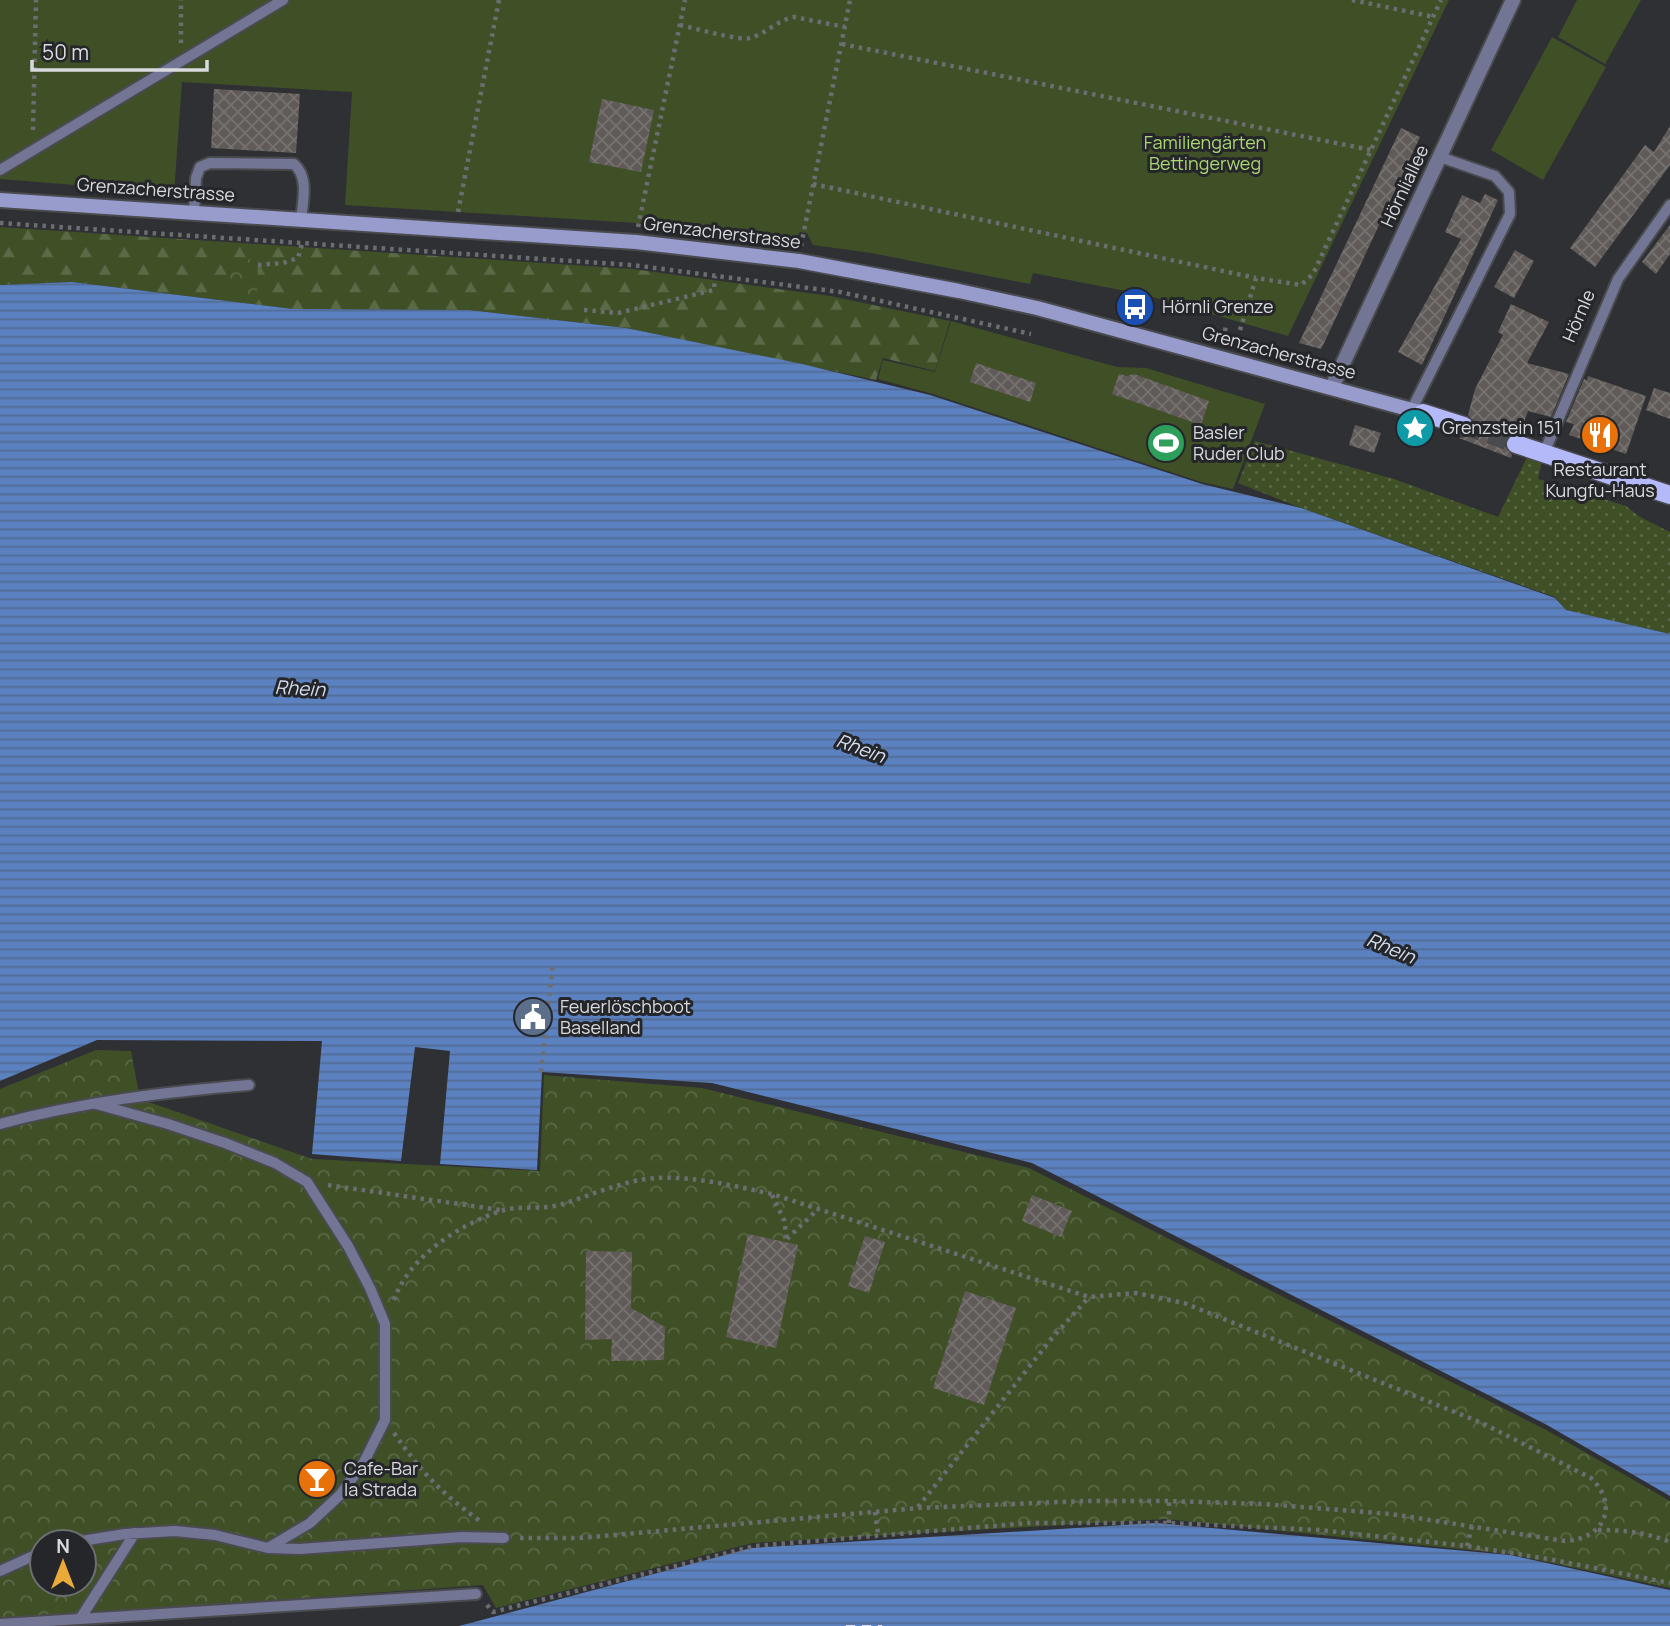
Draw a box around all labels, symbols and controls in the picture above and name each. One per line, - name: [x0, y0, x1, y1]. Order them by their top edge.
- scale bar: [32, 28, 206, 72]
- text: 50 m: [42, 38, 89, 66]
- park label: Familiengärten Bettingerweg: [1144, 130, 1266, 175]
- street label: Hörnliallee: [1375, 141, 1434, 231]
- street label: Grenzacherstrasse: [76, 172, 236, 206]
- street label: Grenzacherstrasse: [642, 210, 802, 254]
- bus stop icon: Hörnli Grenze: [1114, 286, 1156, 328]
- street label: Hörnle: [1556, 286, 1600, 346]
- place label: Hörnli Grenze: [1162, 294, 1273, 318]
- street label: Grenzacherstrasse: [1200, 320, 1359, 384]
- place icon: Grenzstein 151: [1394, 407, 1436, 449]
- restaurant icon: Restaurant Kungfu-Haus: [1579, 414, 1621, 456]
- place label: Grenzstein 151: [1442, 415, 1561, 439]
- place label: Basler Ruder Club: [1193, 420, 1285, 465]
- sports icon: Basler Ruder Club: [1145, 422, 1187, 464]
- place label: Restaurant Kungfu-Haus: [1545, 457, 1655, 502]
- water label: Rhein: [274, 674, 326, 702]
- water label: Rhein: [833, 727, 890, 769]
- water label: Rhein: [1363, 927, 1420, 970]
- place label: Feuerlöschboot Baselland: [560, 994, 691, 1039]
- public building icon: Feuerlöschboot Baselland: [512, 996, 554, 1038]
- place label: Cafe-Bar la Strada: [344, 1456, 419, 1501]
- bar icon: Cafe-Bar la Strada: [296, 1458, 338, 1500]
- north arrow: [28, 1528, 98, 1598]
- text: N: [56, 1533, 70, 1559]

